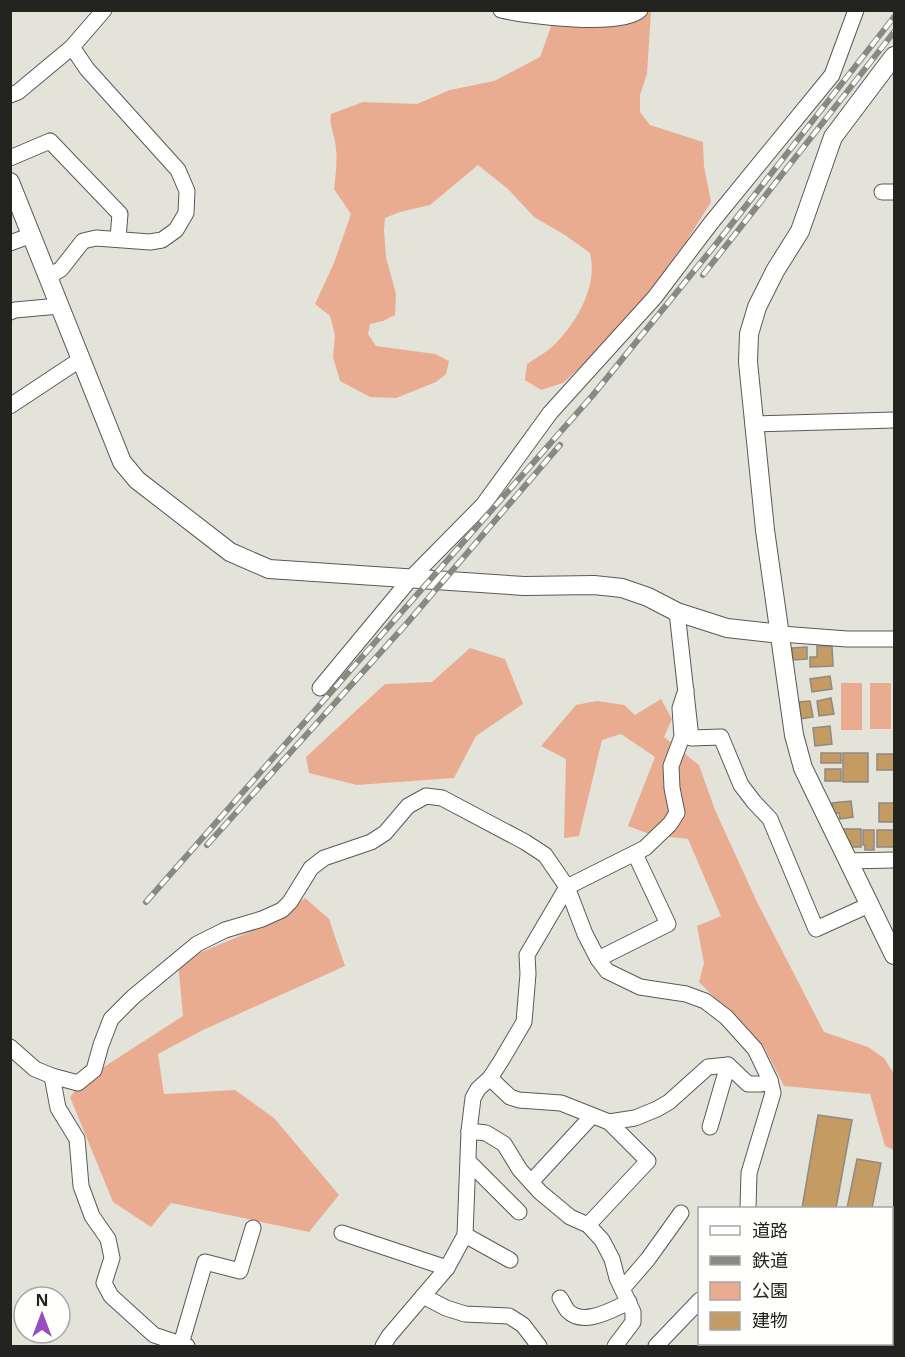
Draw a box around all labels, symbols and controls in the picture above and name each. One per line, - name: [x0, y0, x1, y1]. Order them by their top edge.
- legend: [698, 1207, 893, 1345]
- text: 道路: [752, 1218, 788, 1242]
- text: 鉄道: [752, 1248, 788, 1272]
- text: 公園: [752, 1278, 788, 1302]
- north arrow: [12, 1285, 72, 1345]
- text: N: [35, 1289, 49, 1311]
- text: 建物: [752, 1308, 788, 1332]

